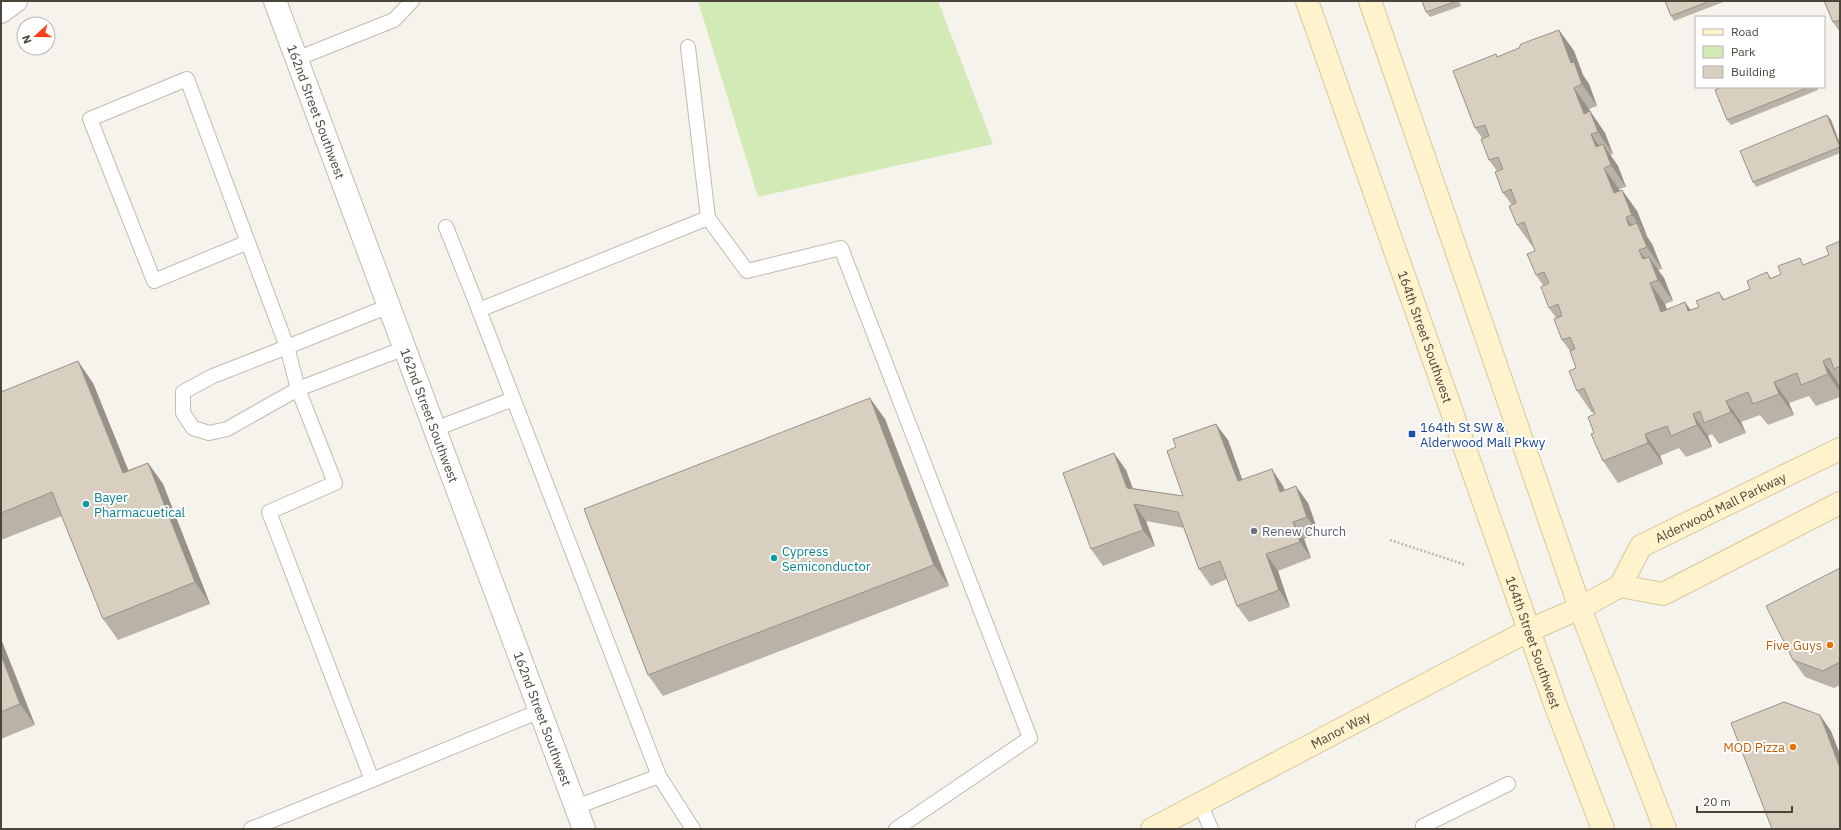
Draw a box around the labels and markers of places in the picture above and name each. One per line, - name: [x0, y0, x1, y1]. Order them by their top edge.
- place label: 164th St SW & Alderwood Mall Pkwy: [1420, 419, 1546, 451]
- marker: 164th St SW & Alderwood Mall Pkwy: [1407, 429, 1417, 439]
- place label: Bayer Pharmacuetical: [94, 489, 186, 521]
- marker: Bayer Pharmacuetical: [81, 499, 91, 509]
- place label: Renew Church: [1262, 523, 1346, 540]
- marker: Renew Church: [1249, 526, 1259, 536]
- place label: Cypress Semiconductor: [782, 543, 871, 575]
- marker: Cypress Semiconductor: [769, 553, 779, 563]
- place label: Five Guys: [1766, 637, 1822, 654]
- marker: Five Guys: [1825, 640, 1835, 650]
- place label: MOD Pizza: [1723, 739, 1785, 756]
- marker: MOD Pizza: [1788, 742, 1798, 752]

